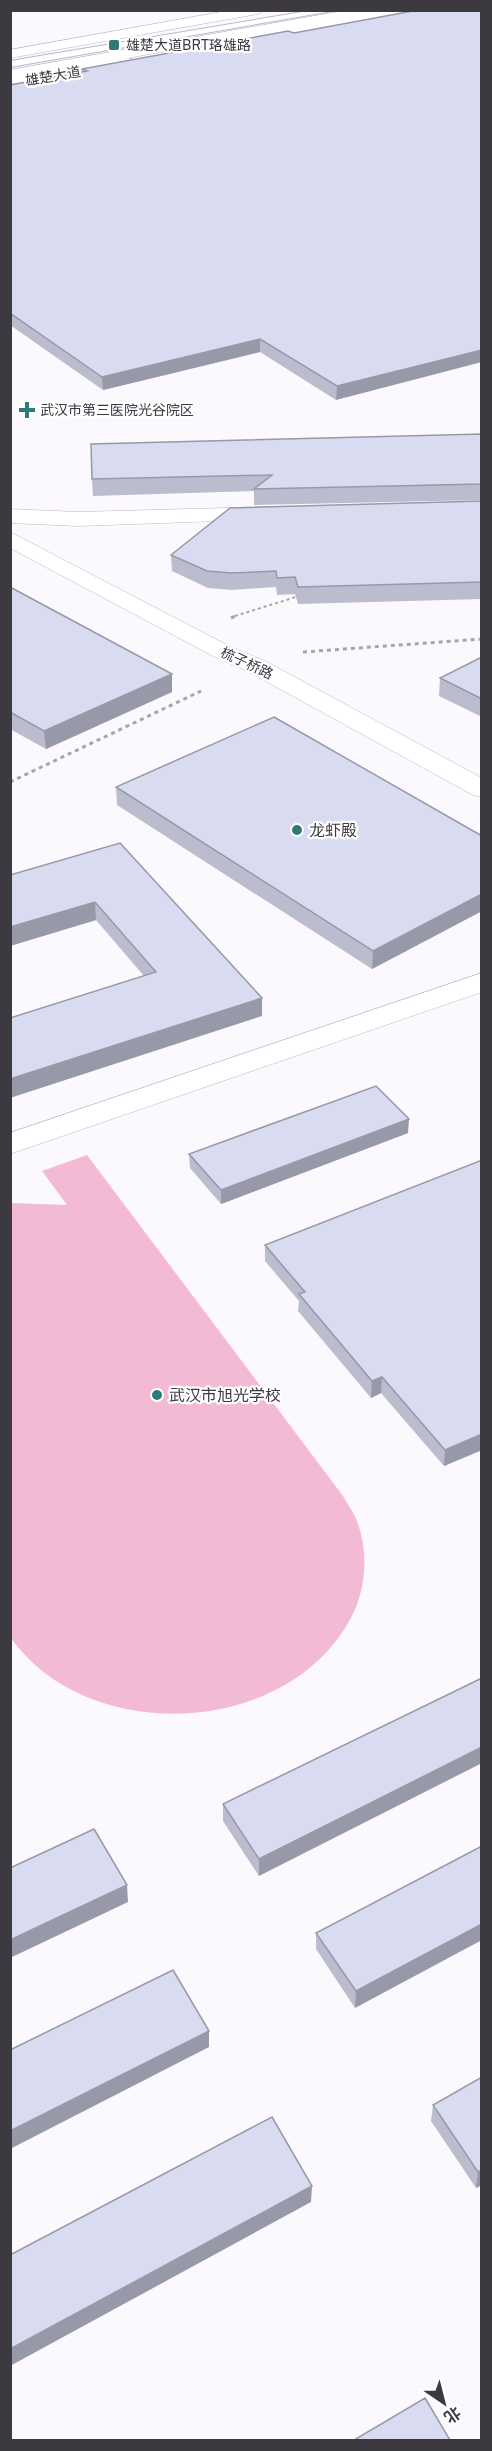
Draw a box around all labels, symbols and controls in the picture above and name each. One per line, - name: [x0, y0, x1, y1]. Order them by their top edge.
- place label: 雄楚大道BRT珞雄路: [126, 37, 251, 53]
- marker: 雄楚大道BRT珞雄路: [107, 38, 121, 52]
- street label: 雄楚大道: [24, 63, 82, 89]
- marker: 武汉市第三医院光谷院区: [18, 401, 36, 419]
- place label: 武汉市第三医院光谷院区: [40, 402, 194, 418]
- street label: 梳子桥路: [218, 644, 276, 682]
- place label: 龙虾殿: [309, 821, 357, 840]
- marker: 龙虾殿: [290, 823, 304, 837]
- place label: 武汉市旭光学校: [169, 1386, 281, 1405]
- marker: 武汉市旭光学校: [150, 1388, 164, 1402]
- north arrow: [414, 2373, 474, 2433]
- text: 北: [440, 2403, 464, 2427]

